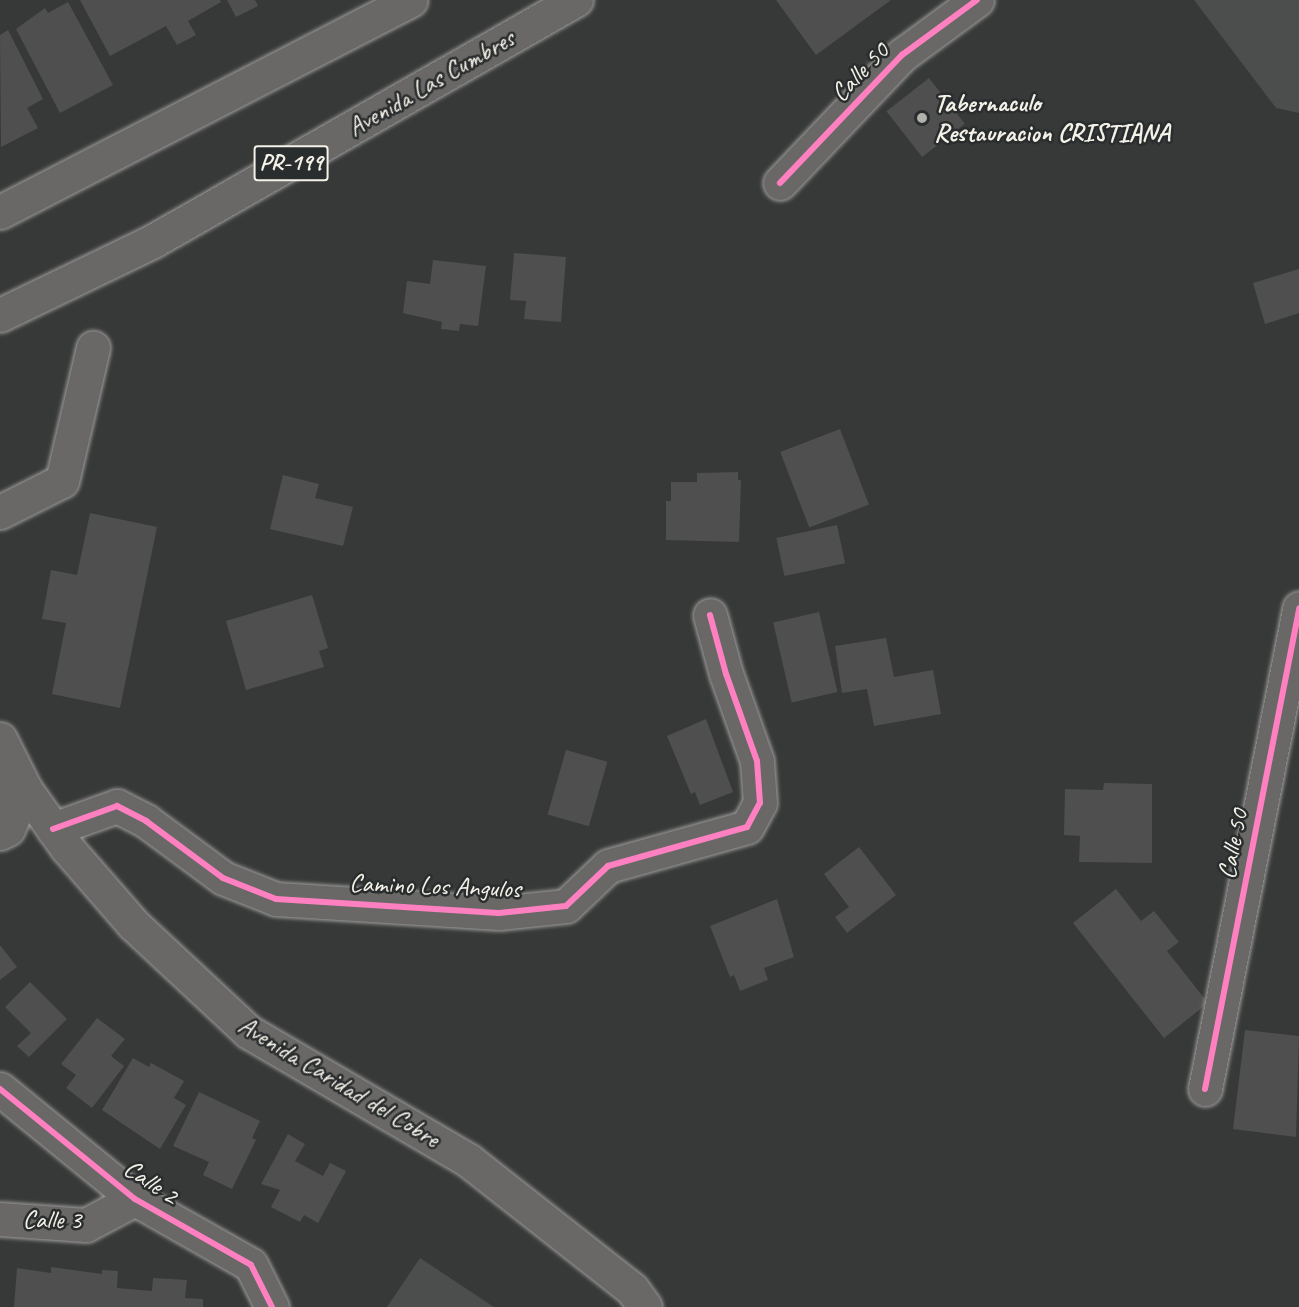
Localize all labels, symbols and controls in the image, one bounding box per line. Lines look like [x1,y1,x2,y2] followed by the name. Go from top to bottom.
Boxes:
[343,23,519,143] street label: Avenida Las Cumbres
[824,36,896,108] street label: Calle 50
[934,87,1170,148] place label: Tabernaculo Restauracion CRISTIANA
[915,111,929,125] marker: Tabernaculo Restauracion CRISTIANA
[254,142,328,184] road number: PR-199
[1211,806,1255,882] street label: Calle 50
[349,867,521,905] street label: Camino Los Angulos
[233,1010,445,1154] street label: Avenida Caridad del Cobre
[118,1153,184,1211] street label: Calle 2
[22,1204,82,1236] street label: Calle 3

